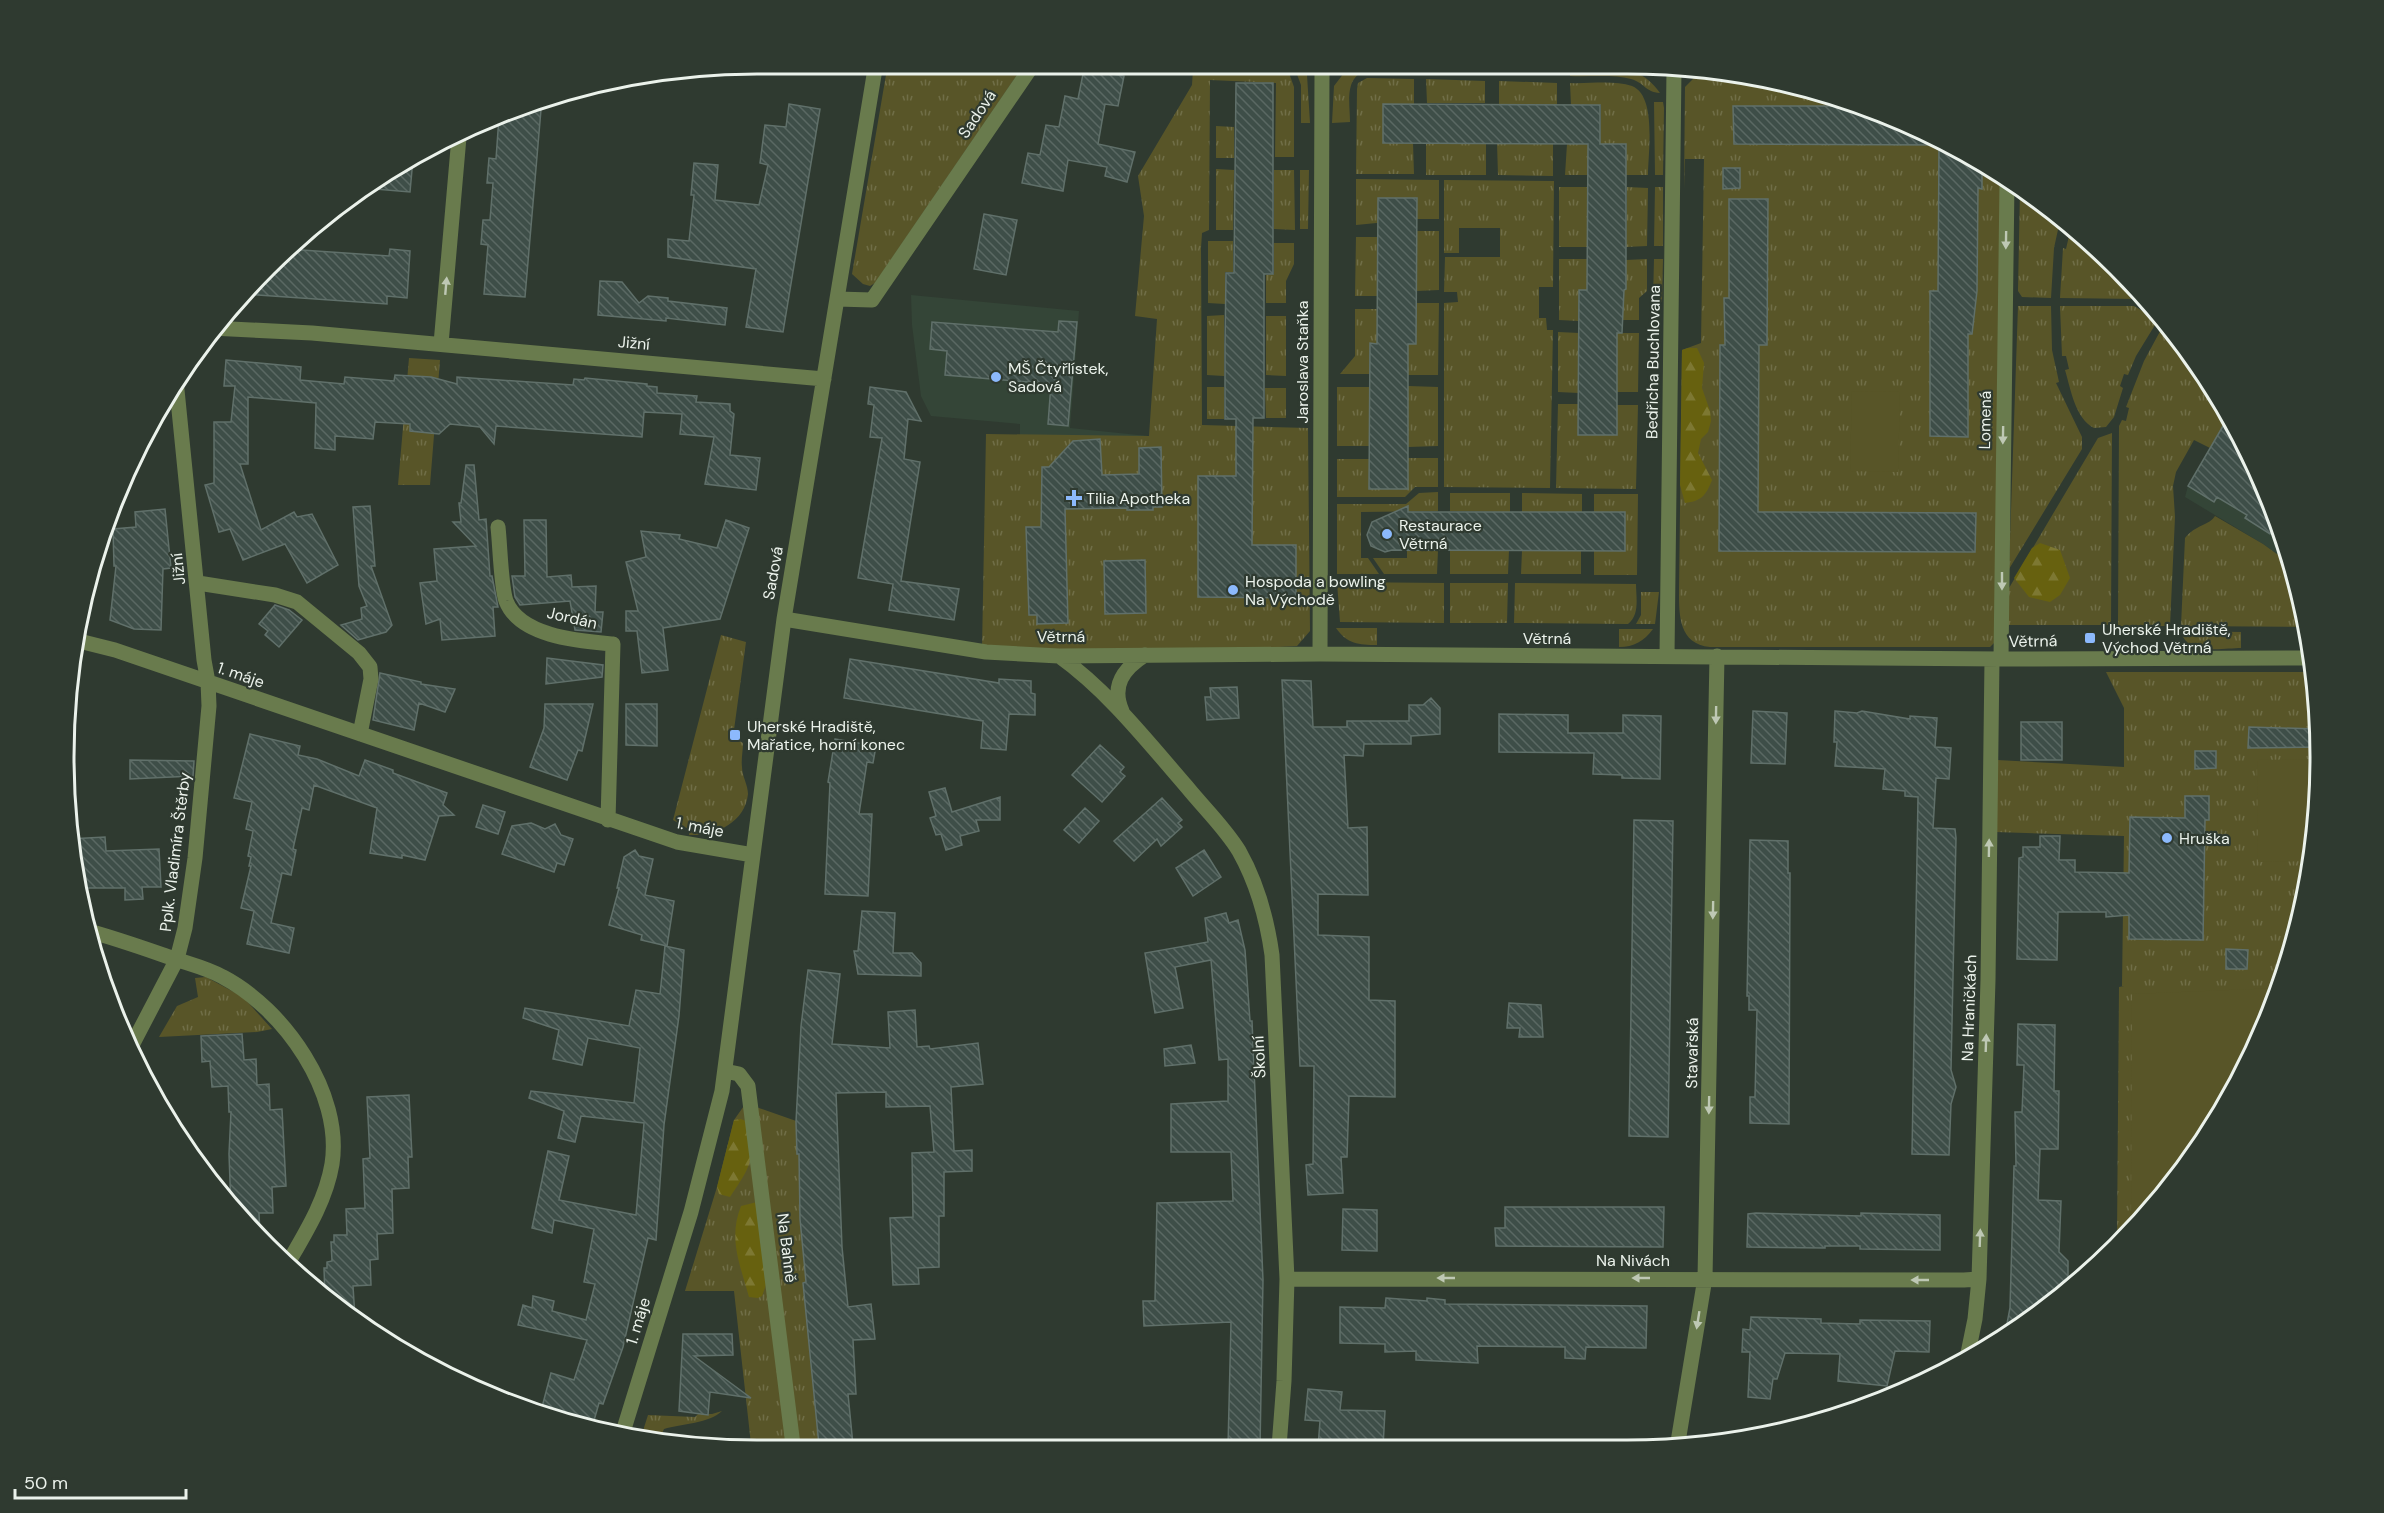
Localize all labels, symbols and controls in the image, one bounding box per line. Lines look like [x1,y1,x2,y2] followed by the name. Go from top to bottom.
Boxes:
[953,86,1001,142] street label: Sadová
[2001,230,2010,249] one-way arrow
[441,277,451,296] one-way arrow
[1641,285,1665,439] street label: Bedřicha Buchlovana
[1292,301,1313,423] street label: Jaroslava Staňka
[617,331,651,355] street label: Jižní
[1008,358,1109,397] place label: MŠ Čtyřlístek, Sadová
[989,370,1003,384] marker: MŠ Čtyřlístek, Sadová
[1974,390,1996,450] street label: Lomená
[1998,425,2008,444] one-way arrow
[1086,488,1190,509] place label: Tilia Apotheka
[1067,491,1081,505] marker: Tilia Apotheka
[1399,515,1482,554] place label: Restaurace Větrná
[1380,527,1394,541] marker: Restaurace Větrná
[758,545,788,601] street label: Sadová
[166,552,190,586] street label: Jižní
[1245,571,1386,610] place label: Hospoda a bowling Na Východě
[1997,572,2007,591] one-way arrow
[1226,583,1240,597] marker: Hospoda a bowling Na Východě
[545,602,599,634] street label: Jordán
[2102,619,2231,658] place label: Uherské Hradiště, Východ Větrná
[1037,626,1085,647] street label: Větrná
[1523,628,1571,649] street label: Větrná
[2009,630,2057,652] street label: Větrná
[2083,631,2097,645] marker: Uherské Hradiště, Východ Větrná
[215,657,267,693] street label: 1. máje
[1712,705,1721,724] one-way arrow
[747,716,905,755] place label: Uherské Hradiště, Mařatice, horní konec
[728,728,742,742] marker: Uherské Hradiště, Mařatice, horní konec
[155,771,195,933] street label: Pplk. Vladimíra Štěrby
[674,812,726,842] street label: 1. máje
[2179,828,2230,849] place label: Hruška
[2160,831,2174,845] marker: Hruška
[1985,838,1994,857] one-way arrow
[1708,900,1717,919] one-way arrow
[1957,954,1981,1062] street label: Na Hraničkách
[1681,1017,1703,1089] street label: Stavařská
[1981,1033,1990,1052] one-way arrow
[1247,1035,1271,1079] street label: Školní
[1704,1095,1713,1114] one-way arrow
[772,1212,802,1284] street label: Na Bahně
[1975,1228,1985,1247] one-way arrow
[1596,1250,1670,1271] street label: Na Nivách
[1437,1273,1456,1283] one-way arrow
[1632,1273,1651,1283] one-way arrow
[1911,1275,1930,1285] one-way arrow
[621,1295,655,1347] street label: 1. máje
[1694,1311,1703,1330] one-way arrow
[15,1462,186,1500] scale bar
[24,1471,68,1495] text: 50 m

